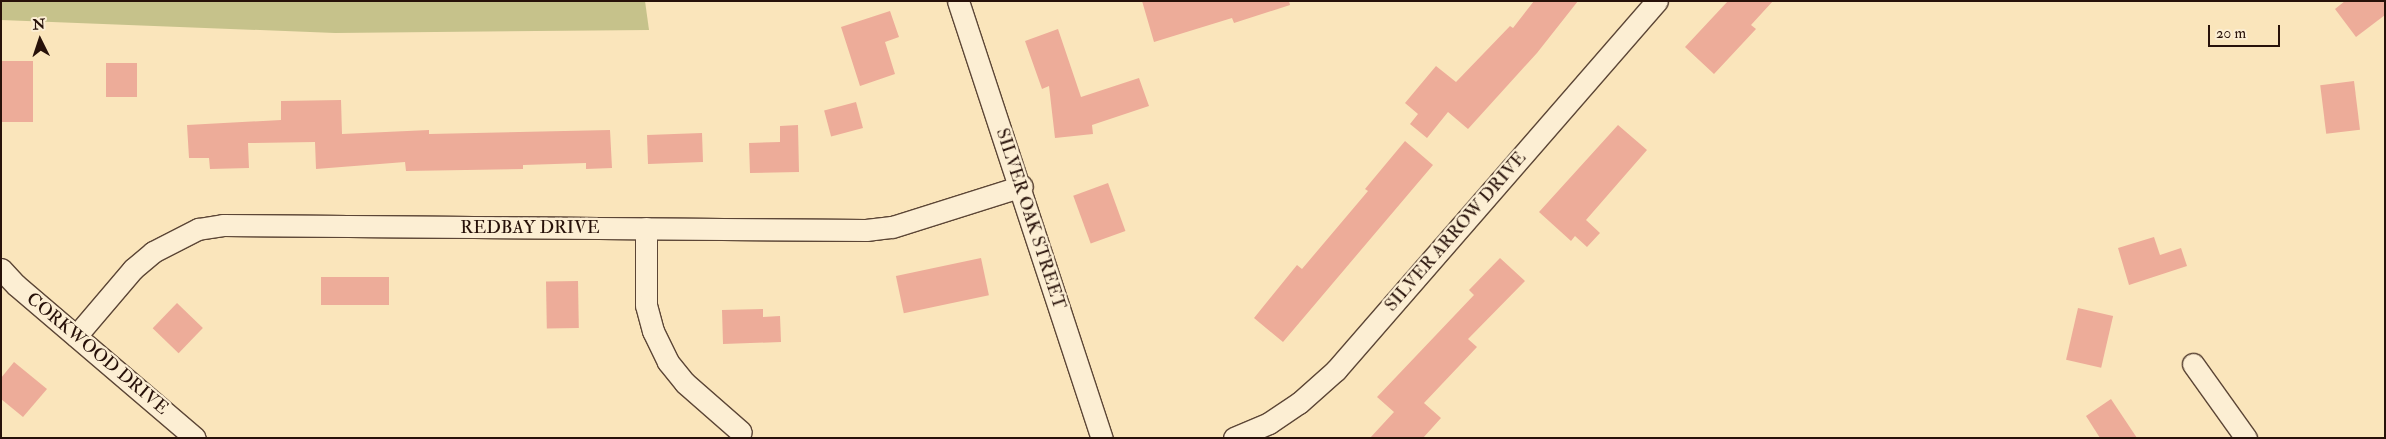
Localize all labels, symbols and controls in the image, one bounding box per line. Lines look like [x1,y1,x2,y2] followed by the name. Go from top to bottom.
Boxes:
[15,15,65,65] north arrow
[2211,15,2284,47] scale bar
[32,16,46,33] text: N
[2216,24,2246,43] text: 20 m
[991,126,1069,312] street label: SILVER OAK STREET
[1381,148,1531,316] street label: SILVER ARROW DRIVE
[460,217,600,239] street label: REDBAY DRIVE
[22,288,172,420] street label: CORKWOOD DRIVE

